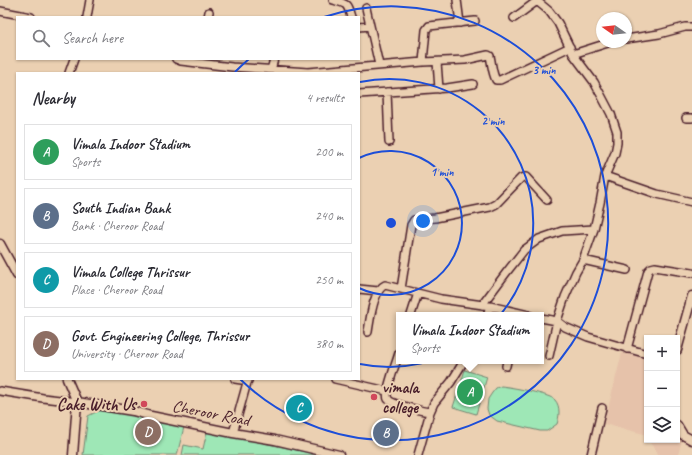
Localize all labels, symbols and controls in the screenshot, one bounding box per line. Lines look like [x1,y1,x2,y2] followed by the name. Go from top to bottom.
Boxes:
[596,12,632,48] north arrow
[16,16,360,60] search box
[30,27,52,49] icon: search
[62,29,123,48] text: Search here
[533,62,556,78] text: 3 min
[32,88,75,109] text: Nearby
[306,90,344,106] text: 4 results
[482,113,505,129] text: 2 min
[71,135,190,154] text: Vimala Indoor Stadium
[43,144,49,160] text: A
[315,144,343,160] text: 200 m
[71,154,100,170] text: Sports
[431,164,454,180] text: 1 min
[71,199,170,218] text: South Indian Bank
[43,208,49,224] text: B
[315,208,343,224] text: 240 m
[413,211,433,231] your location
[384,216,398,230] centre of rings
[71,218,163,234] text: Bank · Cheroor Road
[71,263,189,282] text: Vimala College Thrissur
[43,272,49,288] text: C
[315,272,343,288] text: 250 m
[71,282,162,298] text: Place · Cheroor Road
[396,312,544,364] popup
[411,321,529,340] text: Vimala Indoor Stadium
[71,327,249,346] text: Govt. Engineering College, Thrissur
[644,335,680,443] map controls
[644,335,680,371] button: +
[42,336,50,352] text: D
[315,336,343,352] text: 380 m
[411,340,440,356] text: Sports
[71,346,183,362] text: University · Cheroor Road
[644,371,680,407] button: −
[382,377,421,418] place label: vimala college
[457,377,483,407] pin: A
[369,392,379,402] marker: vimala college
[286,393,312,423] pin: C
[57,394,138,415] place label: Cake With Us
[171,395,254,431] street label: Cheroor Road
[139,399,149,409] marker: Cake With Us
[644,407,680,443] button: layers
[135,417,161,447] pin: D
[373,418,399,448] pin: B

